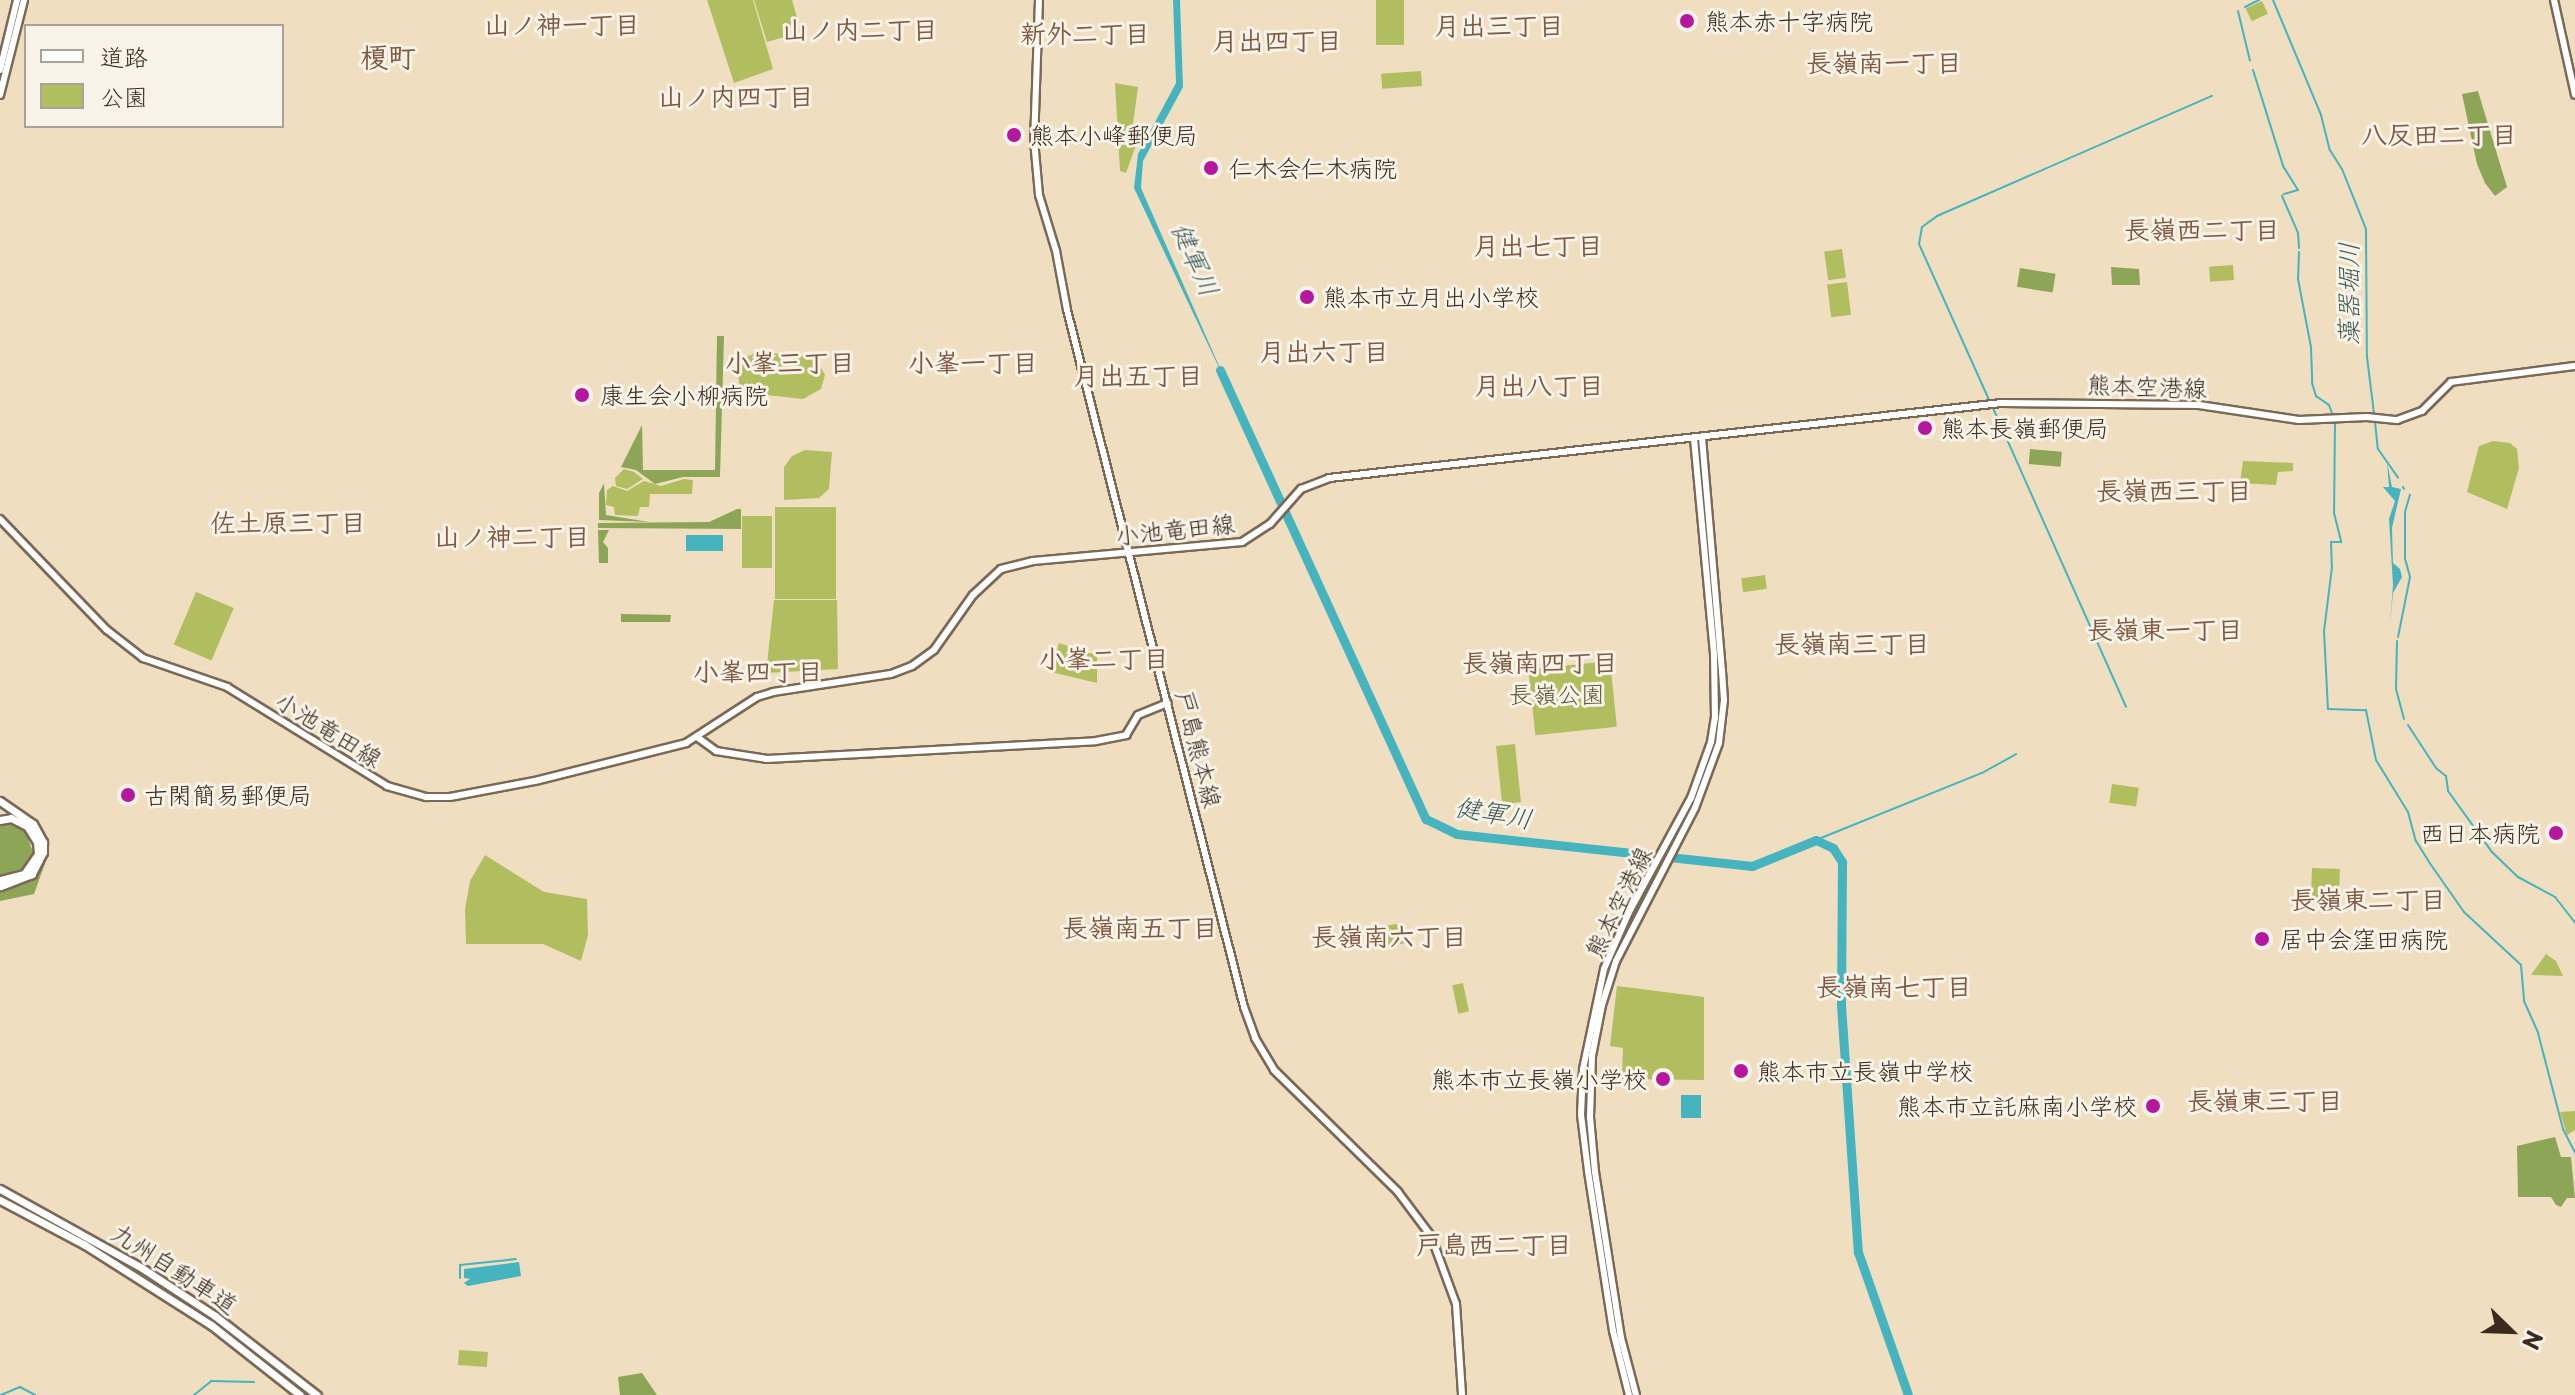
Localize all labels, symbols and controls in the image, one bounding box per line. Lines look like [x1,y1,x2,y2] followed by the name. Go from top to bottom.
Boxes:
[1705,7,1873,35] place label: 熊本赤十字病院
[484,8,640,40] district label: 山ノ神一丁目
[1434,9,1564,41] district label: 月出三丁目
[1676,10,1698,32] marker: 熊本赤十字病院
[782,13,938,45] district label: 山ノ内二丁目
[1020,17,1150,49] district label: 新外二丁目
[24,24,284,128] legend
[1212,24,1342,56] district label: 月出四丁目
[100,38,148,74] text: 道路
[360,39,416,73] district label: 榎町
[1806,46,1962,78] district label: 長嶺南一丁目
[100,78,148,114] text: 公園
[658,80,814,112] district label: 山ノ内四丁目
[2361,118,2517,150] district label: 八反田二丁目
[1030,121,1198,149] place label: 熊本小峰郵便局
[1005,126,1023,144] marker: 熊本小峰郵便局
[1229,154,1397,182] place label: 仁木会仁木病院
[1200,157,1222,179] marker: 仁木会仁木病院
[2124,213,2280,245] district label: 長嶺西二丁目
[1166,217,1226,301] water label: 健軍川
[1473,229,1603,261] district label: 月出七丁目
[2332,242,2364,346] water label: 藻器堀川
[1323,283,1539,311] place label: 熊本市立月出小学校
[1298,288,1316,306] marker: 熊本市立月出小学校
[1259,335,1389,367] district label: 月出六丁目
[725,346,855,378] district label: 小峯三丁目
[908,346,1038,378] district label: 小峯一丁目
[1073,359,1203,391] district label: 月出五丁目
[1474,369,1604,401] district label: 月出八丁目
[2087,370,2207,402] street label: 熊本空港線
[600,381,768,409] place label: 康生会小柳病院
[571,384,593,406] marker: 康生会小柳病院
[1941,414,2109,442] place label: 熊本長嶺郵便局
[1916,419,1934,437] marker: 熊本長嶺郵便局
[2096,474,2252,506] district label: 長嶺西三丁目
[210,506,366,538] district label: 佐土原三丁目
[1114,508,1236,550] street label: 小池竜田線
[434,520,590,552] district label: 山ノ神二丁目
[2087,613,2243,645] district label: 長嶺東一丁目
[1774,627,1930,659] district label: 長嶺南三丁目
[1039,642,1169,674] district label: 小峯二丁目
[1462,646,1618,678] district label: 長嶺南四丁目
[693,655,823,687] district label: 小峯四丁目
[1509,680,1605,708] park label: 長嶺公園
[270,685,388,773] street label: 小池竜田線
[1171,687,1227,811] street label: 戸島熊本線
[144,781,312,809] place label: 古閑簡易郵便局
[119,786,137,804] marker: 古閑簡易郵便局
[1453,790,1535,834] water label: 健軍川
[2420,819,2540,847] place label: 西日本病院
[2547,824,2565,842] marker: 西日本病院
[1579,842,1657,962] street label: 熊本空港線
[2290,883,2446,915] district label: 長嶺東二丁目
[1062,911,1218,943] district label: 長嶺南五丁目
[1311,920,1467,952] district label: 長嶺南六丁目
[2280,925,2448,953] place label: 居中会窪田病院
[2251,928,2273,950] marker: 居中会窪田病院
[1816,970,1972,1002] district label: 長嶺南七丁目
[1757,1057,1973,1085] place label: 熊本市立長嶺中学校
[1732,1062,1750,1080] marker: 熊本市立長嶺中学校
[1431,1065,1647,1093] place label: 熊本市立長嶺小学校
[1654,1070,1672,1088] marker: 熊本市立長嶺小学校
[2187,1084,2343,1116] district label: 長嶺東三丁目
[1897,1092,2137,1120] place label: 熊本市立託麻南小学校
[2144,1097,2162,1115] marker: 熊本市立託麻南小学校
[107,1217,243,1319] street label: 九州自動車道
[1416,1228,1572,1260] district label: 戸島西二丁目
[2471,1291,2551,1371] north arrow
[2515,1326,2552,1355] text: N

